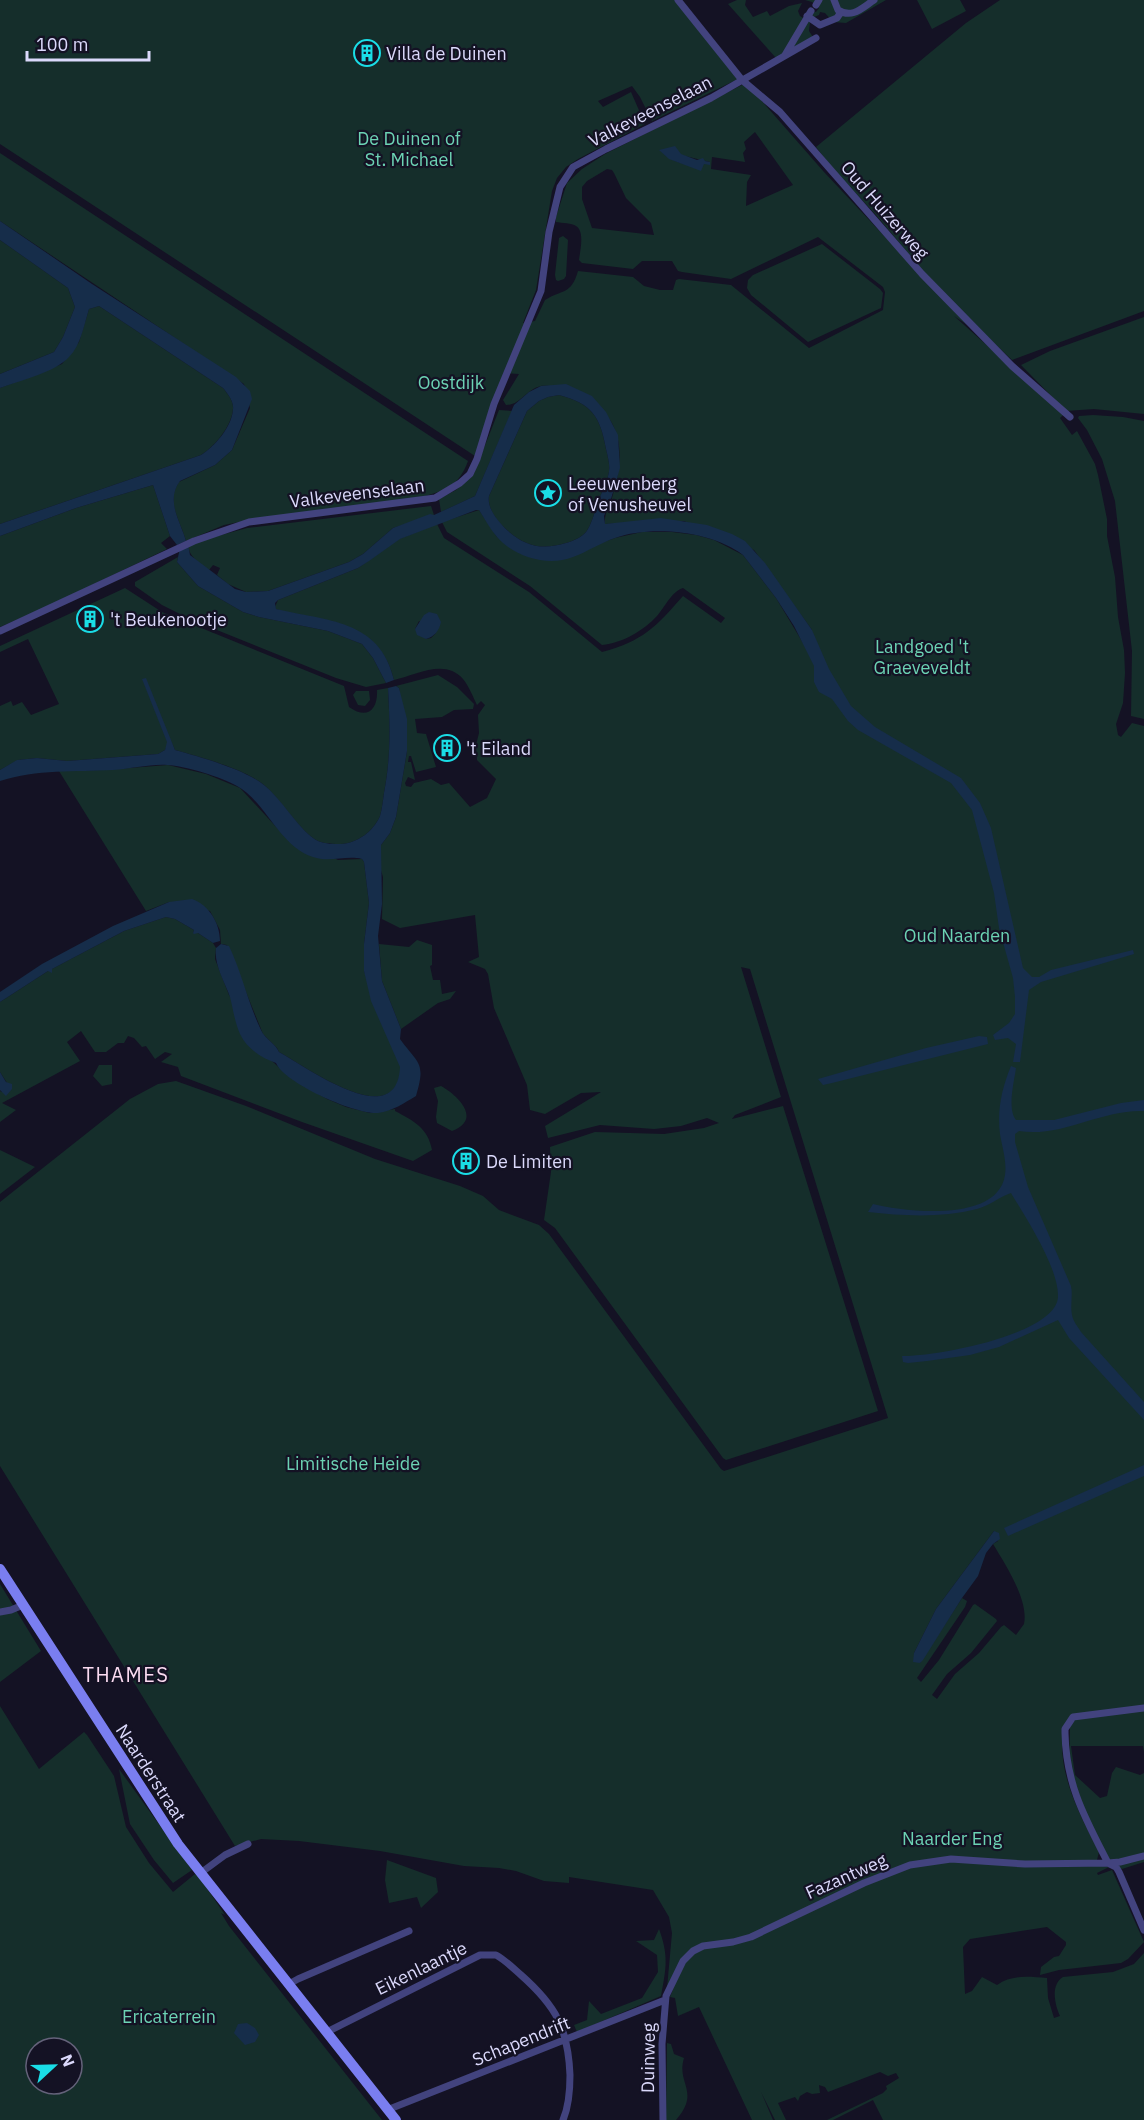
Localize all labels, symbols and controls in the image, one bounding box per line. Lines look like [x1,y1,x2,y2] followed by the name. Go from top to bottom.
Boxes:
[27,24,148,62] scale bar
[36,33,88,56] text: 100 m
[352,38,382,68] building icon: Villa de Duinen
[386,42,507,65] place label: Villa de Duinen
[584,70,716,152] street label: Valkeveenselaan
[357,127,461,171] park label: De Duinen of St. Michael
[836,156,934,264] street label: Oud Huizerweg
[418,371,485,394] park label: Oostdijk
[568,472,691,516] place label: Leeuwenberg of Venusheuvel
[288,473,426,513] street label: Valkeveenselaan
[533,478,563,508] place icon: Leeuwenberg of Venusheuvel
[75,604,105,634] building icon: 't Beukenootje
[110,608,227,631] place label: 't Beukenootje
[873,635,971,679] park label: Landgoed 't Graeveveldt
[432,733,462,763] building icon: 't Eiland
[466,737,531,760] place label: 't Eiland
[904,924,1010,947] park label: Oud Naarden
[451,1146,481,1176] building icon: De Limiten
[486,1150,572,1173] place label: De Limiten
[286,1452,420,1475] park label: Limitische Heide
[83,1661,169,1688] district label: THAMES
[111,1720,191,1826] street label: Naarderstraat
[902,1827,1002,1850] park label: Naarder Eng
[802,1848,891,1904] street label: Fazantweg
[371,1936,471,2000] street label: Eikenlaantje
[122,2005,216,2028] park label: Ericaterrein
[469,2011,573,2071] street label: Schapendrift
[636,2022,660,2093] street label: Duinweg
[24,2036,84,2096] north arrow
[56,2051,79,2070] text: N

